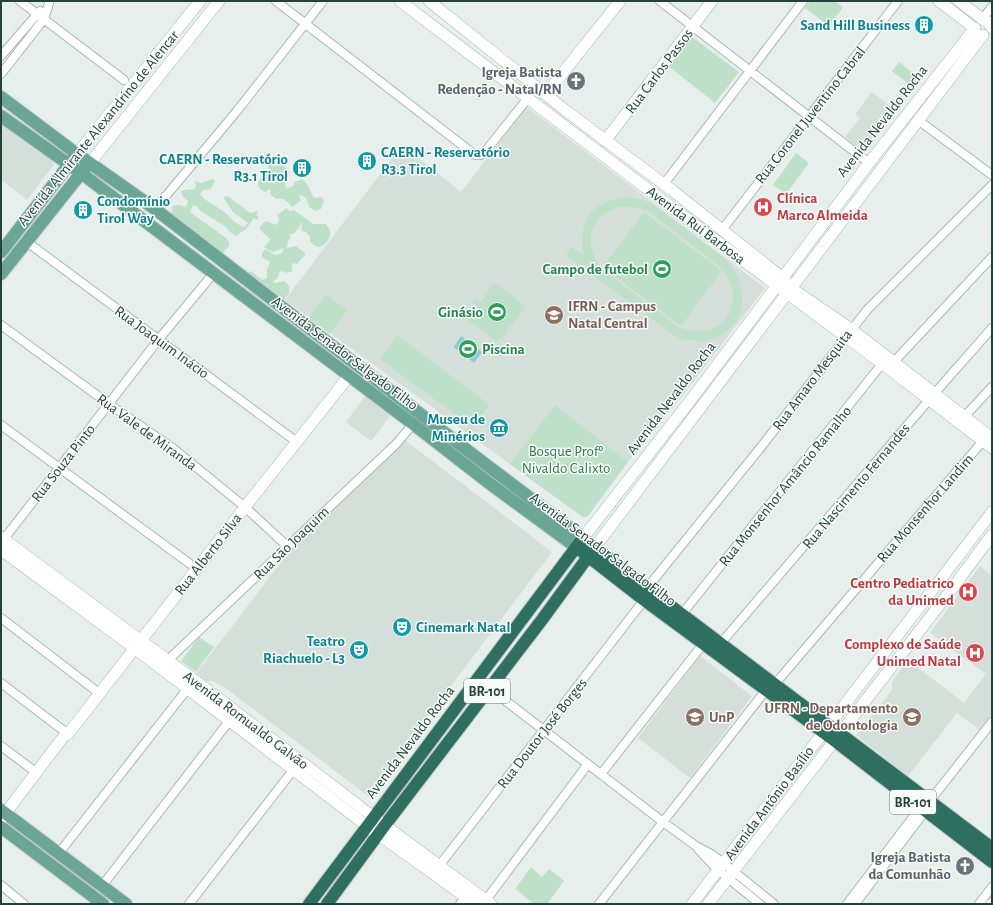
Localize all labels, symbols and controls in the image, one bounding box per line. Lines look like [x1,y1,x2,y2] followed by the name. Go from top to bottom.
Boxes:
[913,14,935,36] building icon: Sand Hill Business
[800,18,910,33] place label: Sand Hill Business
[623,26,696,117] street label: Rua Carlos Passos
[15,28,182,229] street label: Avenida Almirante Alexandrino de Alencar
[752,44,868,187] street label: Rua Coronel Juventino Cabral
[834,63,930,180] street label: Avenida Nevaldo Rocha
[437,65,562,97] place label: Igreja Batista Redenção - Natal/RN
[565,70,587,92] church icon: Igreja Batista Redenção - Natal/RN
[381,145,510,177] place label: CAERN - Reservatório R3.3 Tirol
[356,150,378,172] building icon: CAERN - Reservatório R3.3 Tirol
[159,152,288,184] place label: CAERN - Reservatório R3.1 Tirol
[291,157,313,179] building icon: CAERN - Reservatório R3.1 Tirol
[644,184,748,267] street label: Avenida Rui Barbosa
[777,191,868,223] place label: Clínica Marco Almeida
[97,194,170,226] place label: Condomínio Tirol Way
[752,196,774,218] hospital icon: Clínica Marco Almeida
[72,199,94,221] building icon: Condomínio Tirol Way
[651,258,673,280] sports icon: Campo de futebol
[542,262,648,277] place label: Campo de futebol
[269,294,421,413] street label: Avenida Senador Salgado Filho
[568,299,656,331] place label: IFRN - Campus Natal Central
[486,301,508,323] sports icon: Ginásio
[112,303,212,382] street label: Rua Joaquim Inácio
[543,304,565,326] school or university icon: IFRN - Campus Natal Central
[438,305,483,320] place label: Ginásio
[770,327,855,433] street label: Rua Amaro Mesquita
[457,338,479,360] sports icon: Piscina
[624,339,719,457] street label: Avenida Nevaldo Rocha
[482,342,525,357] place label: Piscina
[94,391,199,474] street label: Rua Vale de Miranda
[716,403,854,569] street label: Rua Monsenhor Amâncio Ramalho
[428,412,485,444] place label: Museu de Minérios
[488,417,510,439] museum icon: Museu de Minérios
[800,421,913,552] street label: Rua Nascimento Fernandes
[29,422,98,505] street label: Rua Souza Pinto
[522,444,610,476] park label: Bosque Profº Nivaldo Calixto
[874,451,976,565] street label: Rua Monsenhor Landim
[527,490,679,609] street label: Avenida Senador Salgado Filho
[251,504,332,583] street label: Rua São Joaquim
[172,511,245,598] street label: Rua Alberto Silva
[850,576,954,608] place label: Centro Pediatrico da Unimed
[957,581,979,603] hospital icon: Centro Pediatrico da Unimed
[391,616,413,638] theatre icon: Cinemark Natal
[416,620,510,635] place label: Cinemark Natal
[263,634,345,666] place label: Teatro Riachuelo - L3
[844,637,961,669] place label: Complexo de Saúde Unimed Natal
[348,639,370,661] theatre icon: Teatro Riachuelo - L3
[964,642,986,664] hospital icon: Complexo de Saúde Unimed Natal
[180,668,311,772] street label: Avenida Romualdo Galvão
[495,675,590,791] street label: Rua Doutor José Borges
[464,679,510,703] road number: BR-101
[363,683,458,801] street label: Avenida Nevaldo Rocha
[765,701,898,733] place label: UFRN - Departamento de Odontologia
[684,706,706,728] school or university icon: UnP
[901,706,923,728] school or university icon: UFRN - Departamento de Odontologia
[709,710,735,725] place label: UnP
[722,744,817,863] street label: Avenida Antônio Basílio
[890,790,936,814] road number: BR-101
[868,850,951,882] place label: Igreja Batista da Comunhão
[954,855,976,877] church icon: Igreja Batista da Comunhão

